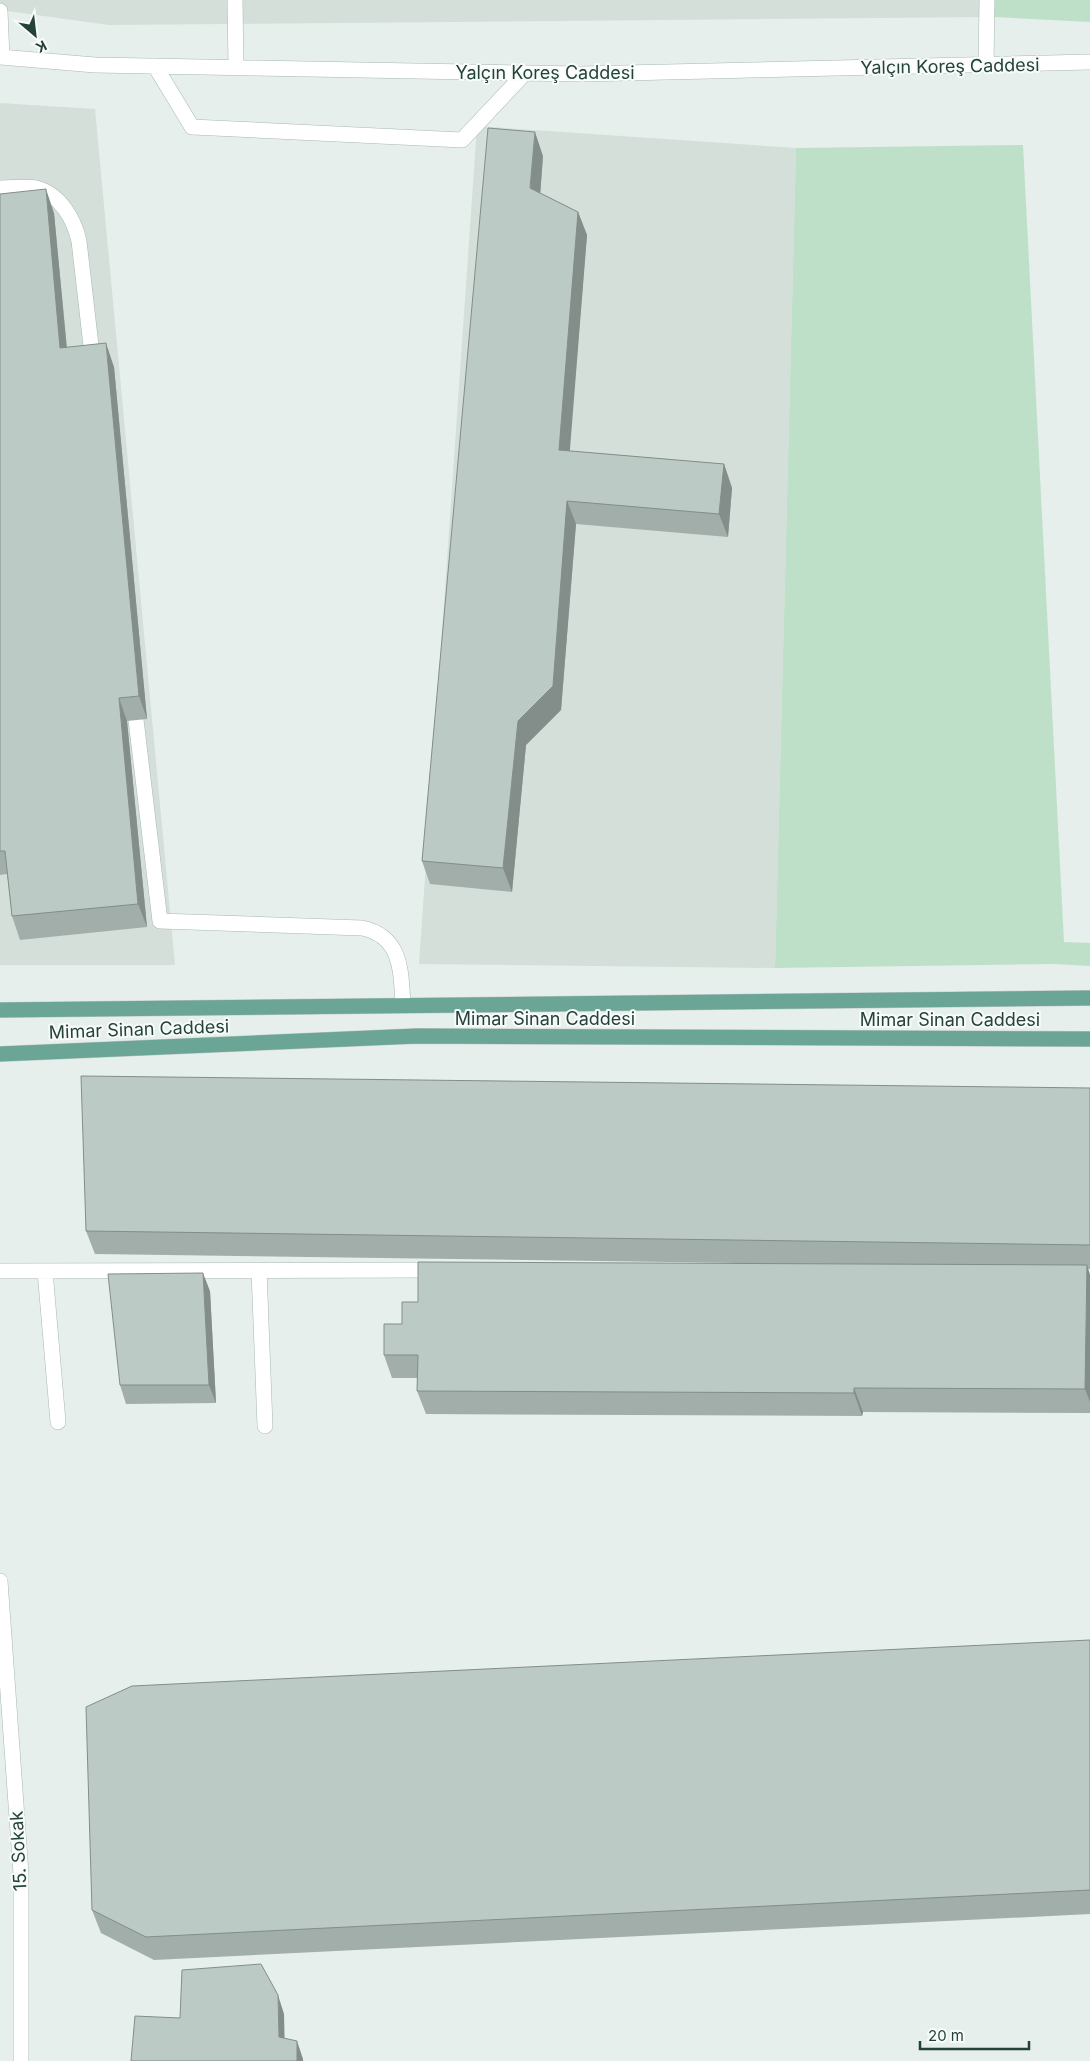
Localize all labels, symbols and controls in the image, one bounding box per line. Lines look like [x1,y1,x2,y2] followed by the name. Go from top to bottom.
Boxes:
[10,10,60,60] north arrow
[33,37,50,57] text: K
[860,54,1040,78] street label: Yalçın Koreş Caddesi
[455,62,635,83] street label: Yalçın Koreş Caddesi
[455,1008,635,1029] street label: Mimar Sinan Caddesi
[860,1009,1040,1030] street label: Mimar Sinan Caddesi
[49,1015,229,1043] street label: Mimar Sinan Caddesi
[5,1810,31,1892] street label: 15. Sokak
[920,2018,1029,2050] scale bar
[928,2026,964,2045] text: 20 m

